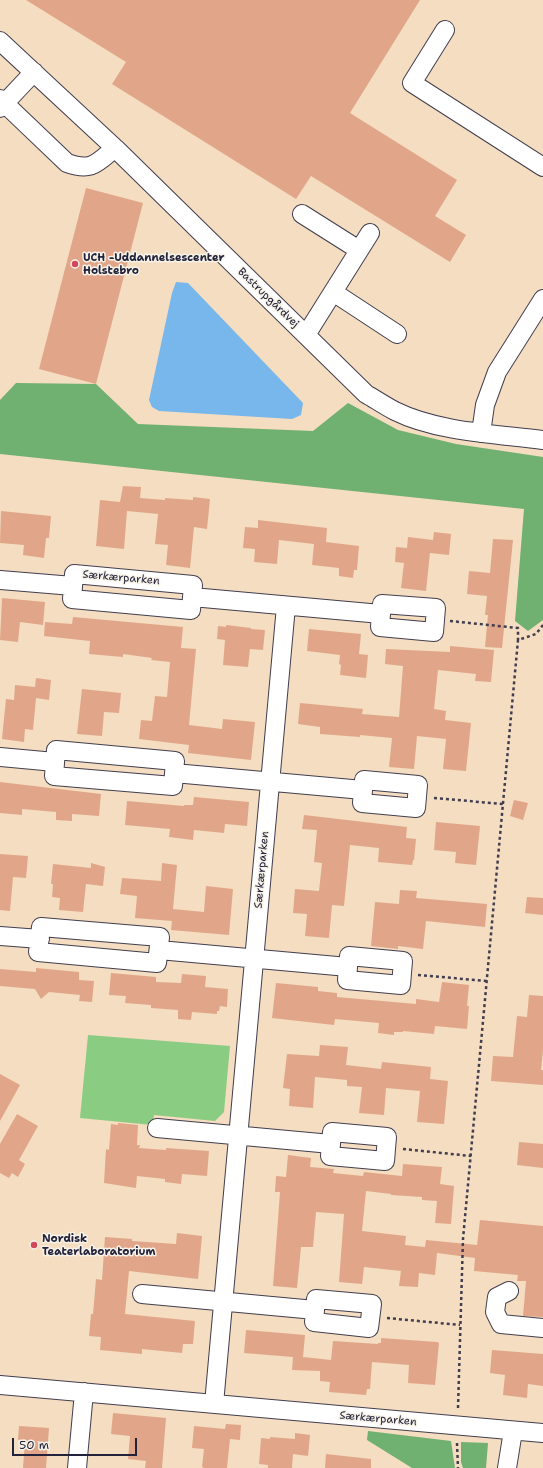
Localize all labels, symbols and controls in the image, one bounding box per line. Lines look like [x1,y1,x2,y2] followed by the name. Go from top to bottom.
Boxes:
[83,251,224,277] place label: UCH -Uddannelsescenter Holstebro
[70,259,80,269] marker: UCH -Uddannelsescenter Holstebro
[235,265,301,331] street label: Bastrupgårdvej
[82,568,160,588] street label: Særkærparken
[252,831,272,909] street label: Særkærparken
[42,1232,155,1258] place label: Nordisk Teaterlaboratorium
[29,1240,39,1250] marker: Nordisk Teaterlaboratorium
[339,1409,417,1429] street label: Særkærparken
[14,1430,139,1456] scale bar
[19,1437,49,1453] text: 50 m

